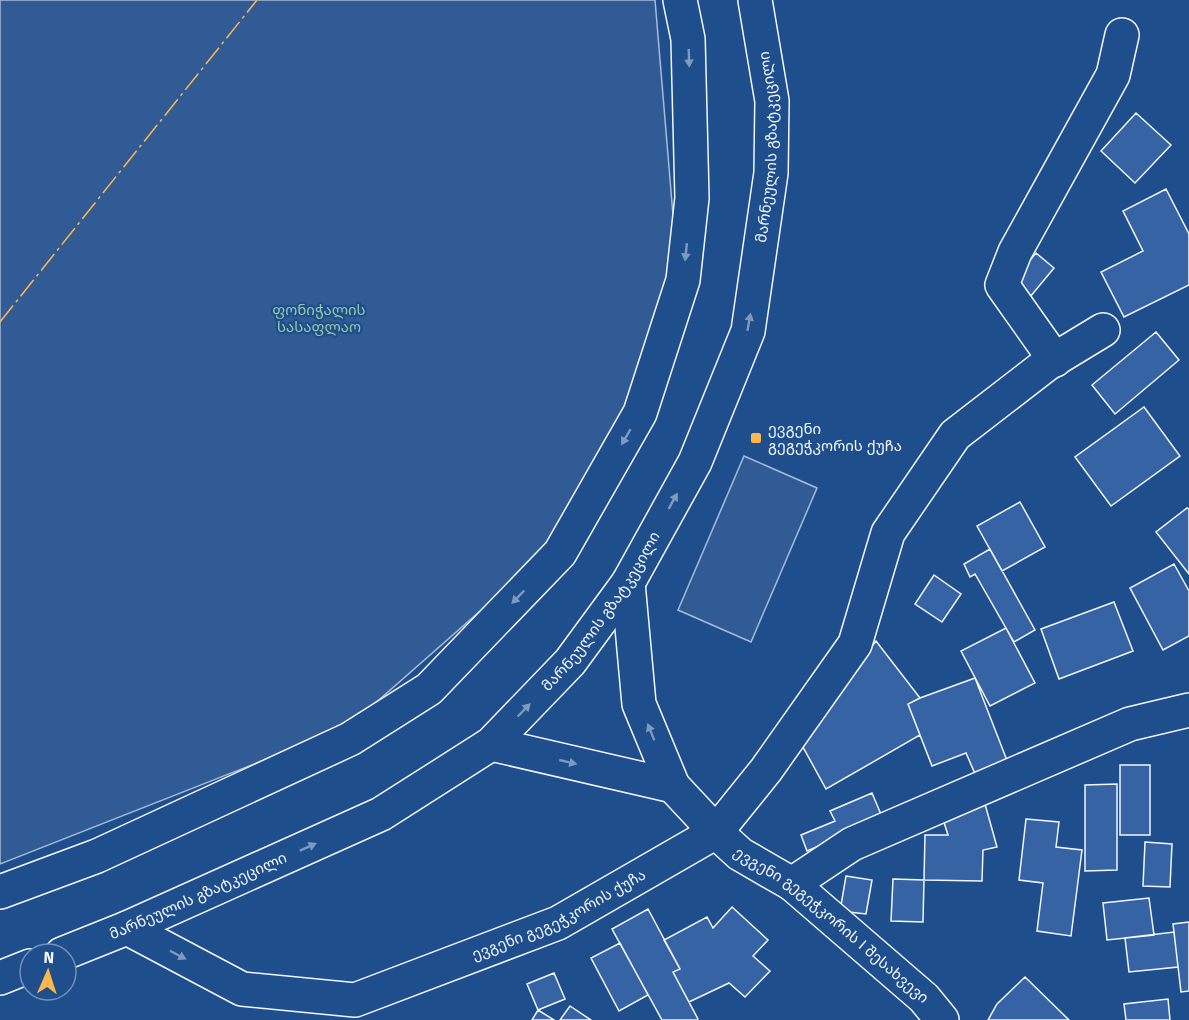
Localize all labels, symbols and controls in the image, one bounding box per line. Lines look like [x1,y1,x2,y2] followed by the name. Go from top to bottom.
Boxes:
[684,48,693,67] one-way arrow
[752,50,781,244] street label: მარნეულის გზატკეცილი
[682,243,691,262] one-way arrow
[272,301,366,336] park label: ფონიჭალის სასაფლაო
[744,312,753,331] one-way arrow
[768,420,902,455] place label: ევგენი გეგეჭკორის ქუჩა
[622,428,632,445] one-way arrow
[749,431,763,445] marker: ევგენი გეგეჭკორის ქუჩა
[668,492,678,509] one-way arrow
[538,528,664,695] street label: მარნეულის გზატკეცილი
[511,589,525,603] one-way arrow
[516,703,530,717] one-way arrow
[646,722,656,740] one-way arrow
[559,757,577,767] one-way arrow
[299,842,317,852] one-way arrow
[730,844,932,1007] street label: ევგენი გეგეჭკორის I შესახვევი
[107,848,290,943] street label: მარნეულის გზატკეცილი
[469,865,649,964] street label: ევგენი გეგეჭკორის ქუჩა
[18,942,78,1002] north arrow
[43,948,55,967] text: N
[170,951,187,960] one-way arrow

